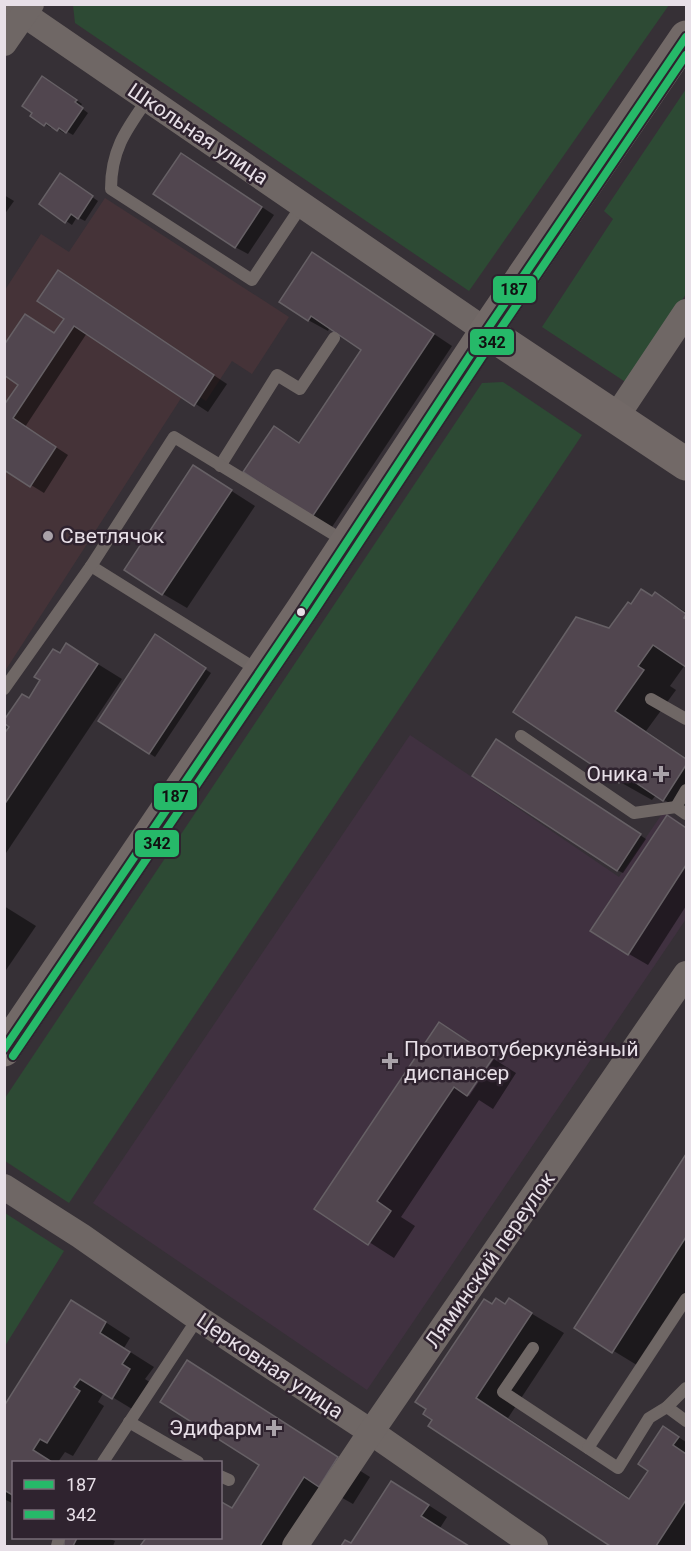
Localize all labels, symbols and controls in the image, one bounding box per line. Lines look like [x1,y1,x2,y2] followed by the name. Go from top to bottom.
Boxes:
[123,78,273,190] street label: Школьная улица
[492,275,537,304] line badge: 187
[500,280,528,299] text: 187
[469,328,515,356] line badge: 342
[478,333,506,352] text: 342
[60,524,165,548] place label: Светлячок
[41,529,55,543] marker: Светлячок
[295,606,307,618] unlabelled marker
[587,762,648,786] place label: Оника
[652,765,670,783] marker: Оника
[153,782,198,811] line badge: 187
[161,787,189,806] text: 187
[134,829,180,858] line badge: 342
[143,834,171,853] text: 342
[404,1037,639,1085] place label: Противотуберкулёзный диспансер
[381,1052,399,1070] marker: Противотуберкулёзный диспансер
[420,1167,560,1352] street label: Ляминский переулок
[192,1308,348,1424] street label: Церковная улица
[169,1416,262,1440] place label: Эдифарм
[267,1421,281,1435] marker: Эдифарм
[12,1461,222,1539] legend
[66,1474,96,1495] text: 187
[66,1504,96,1525] text: 342

